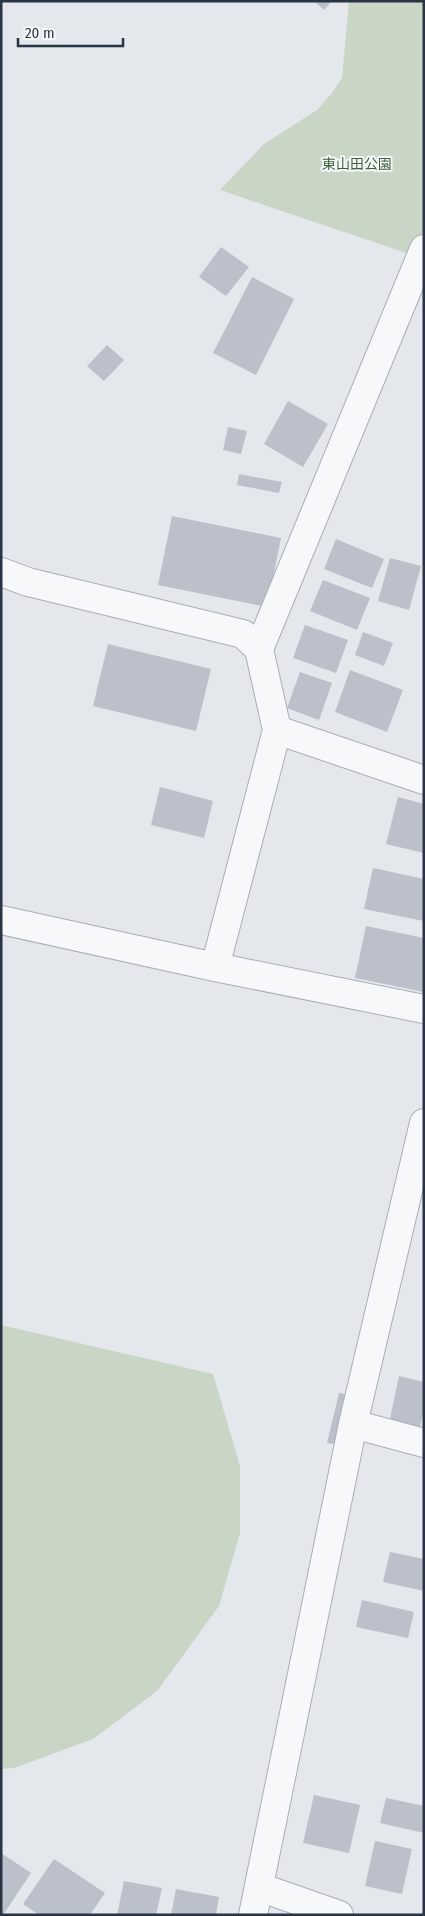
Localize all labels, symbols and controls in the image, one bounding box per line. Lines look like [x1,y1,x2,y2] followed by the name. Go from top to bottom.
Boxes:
[18,15,122,47] scale bar
[25,24,55,42] text: 20 m
[322,156,392,173] park label: 東山田公園

